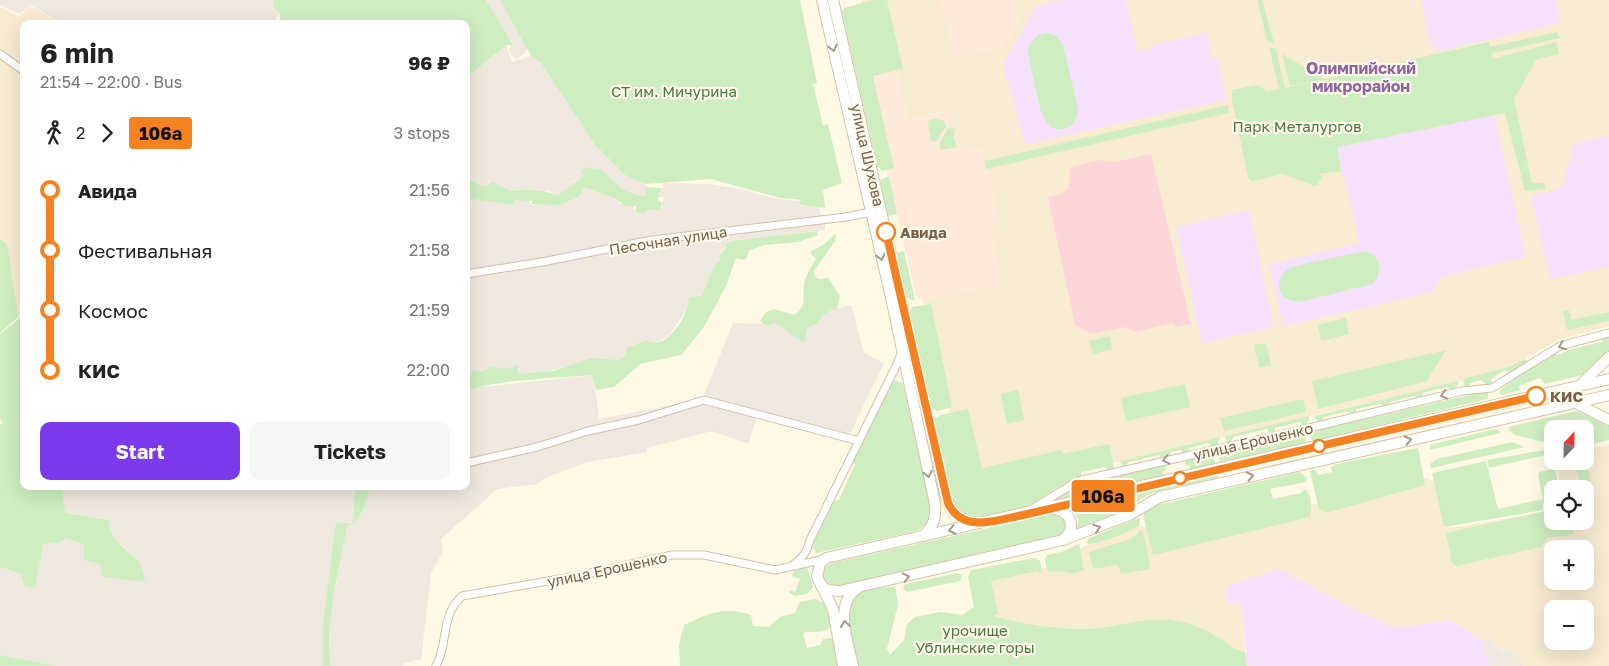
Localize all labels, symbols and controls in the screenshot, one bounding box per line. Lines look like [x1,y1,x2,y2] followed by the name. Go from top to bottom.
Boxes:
[40,36,114,69] text: 6 min
[827,43,838,52] one-way arrow
[408,51,450,74] text: 96 ₽
[1306,58,1416,96] district label: Олимпийский микрорайон
[40,72,182,92] text: 21:54 – 22:00 · Bus
[611,82,737,100] park label: СТ им. Мичурина
[847,102,889,208] street label: улица Шухова
[1233,117,1361,135] park label: Парк Металургов
[40,119,68,147] icon: walk
[93,119,121,147] icon: forward
[139,122,182,144] text: 106а
[76,123,85,143] text: 2
[394,123,450,143] text: 3 stops
[78,179,137,202] text: Авида
[409,180,450,200] text: 21:56
[608,222,728,258] street label: Песочная улица
[876,222,896,242] marker: Авида
[900,223,947,241] place label: Авида
[78,239,212,262] text: Фестивальная
[409,240,450,260] text: 21:58
[875,253,886,262] one-way arrow
[78,299,148,322] text: Космос
[409,300,450,320] text: 21:59
[1558,339,1567,350] one-way arrow
[78,359,120,382] text: КИС
[407,360,450,380] text: 22:00
[1526,386,1546,406] marker: КИС
[1550,387,1583,405] place label: КИС
[1439,389,1448,400] one-way arrow
[1191,418,1315,464] street label: улица Ерошенко
[1544,420,1594,470] north arrow
[1544,420,1594,650] map controls
[40,422,240,480] button: Start
[250,422,450,480] button: Tickets
[1404,435,1413,446] one-way arrow
[1312,439,1326,453] unlabelled marker
[1162,454,1171,465] one-way arrow
[922,469,933,478] one-way arrow
[1173,471,1187,485] unlabelled marker
[1245,472,1254,482] one-way arrow
[1068,480,1138,512] line badge: 106а
[1544,480,1594,530] button: locate
[1082,485,1124,507] text: 106а
[947,524,956,535] one-way arrow
[1093,524,1101,534] one-way arrow
[1544,540,1594,590] button: +
[545,547,669,591] street label: улица Ерошенко
[902,572,911,582] one-way arrow
[1544,600,1594,650] button: −
[840,620,851,628] one-way arrow
[915,621,1035,656] park label: урочище Ублинские горы

